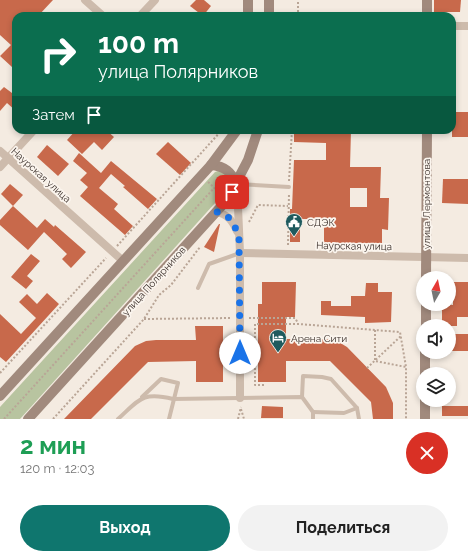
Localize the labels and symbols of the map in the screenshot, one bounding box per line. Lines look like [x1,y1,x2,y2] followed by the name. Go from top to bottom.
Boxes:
[9,145,73,205] street label: Наурская улица
[421,159,432,249] street label: улица Лермонтова
[215,175,249,209] pin
[284,212,304,237] public building icon: СДЭК
[307,217,335,228] place label: СДЭК
[316,240,392,252] street label: Наурская улица
[120,244,188,318] street label: улица Полярников
[416,271,456,311] north arrow
[268,328,288,353] hotel icon: Арена Сити
[219,332,261,374] position arrow
[291,333,347,344] place label: Арена Сити

